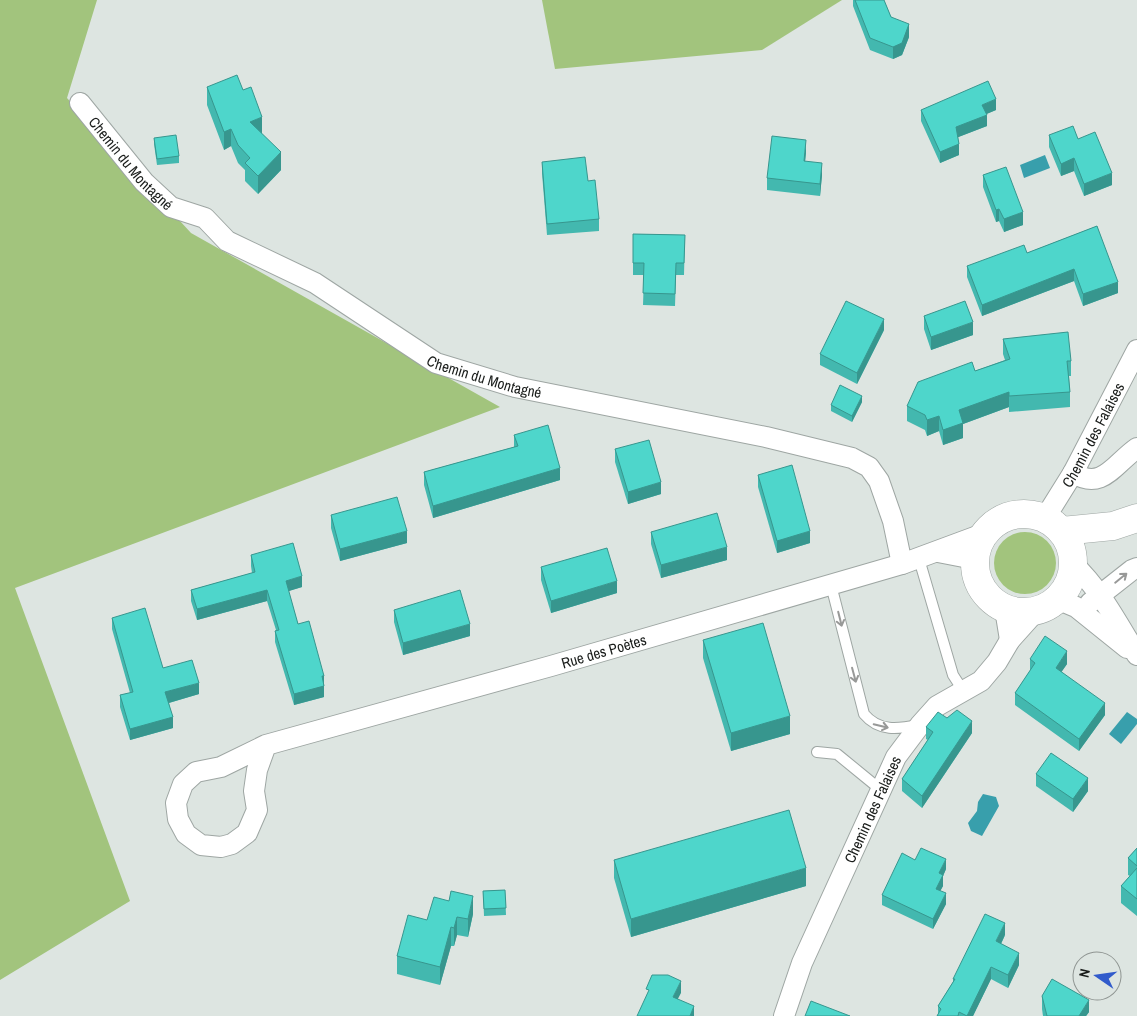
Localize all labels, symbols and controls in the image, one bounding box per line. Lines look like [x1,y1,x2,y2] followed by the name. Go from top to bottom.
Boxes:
[84,112,178,215] street label: Chemin du Montagné
[423,349,544,403] street label: Chemin du Montagné
[1056,379,1129,491] street label: Chemin des Falaises
[1114,573,1127,584] one-way arrow
[836,611,845,627] one-way arrow
[559,628,649,673] street label: Rue des Poètes
[850,667,859,683] one-way arrow
[872,722,888,731] one-way arrow
[839,752,906,866] street label: Chemin des Falaises
[1072,951,1122,1001] north arrow
[1075,967,1094,979] text: N

